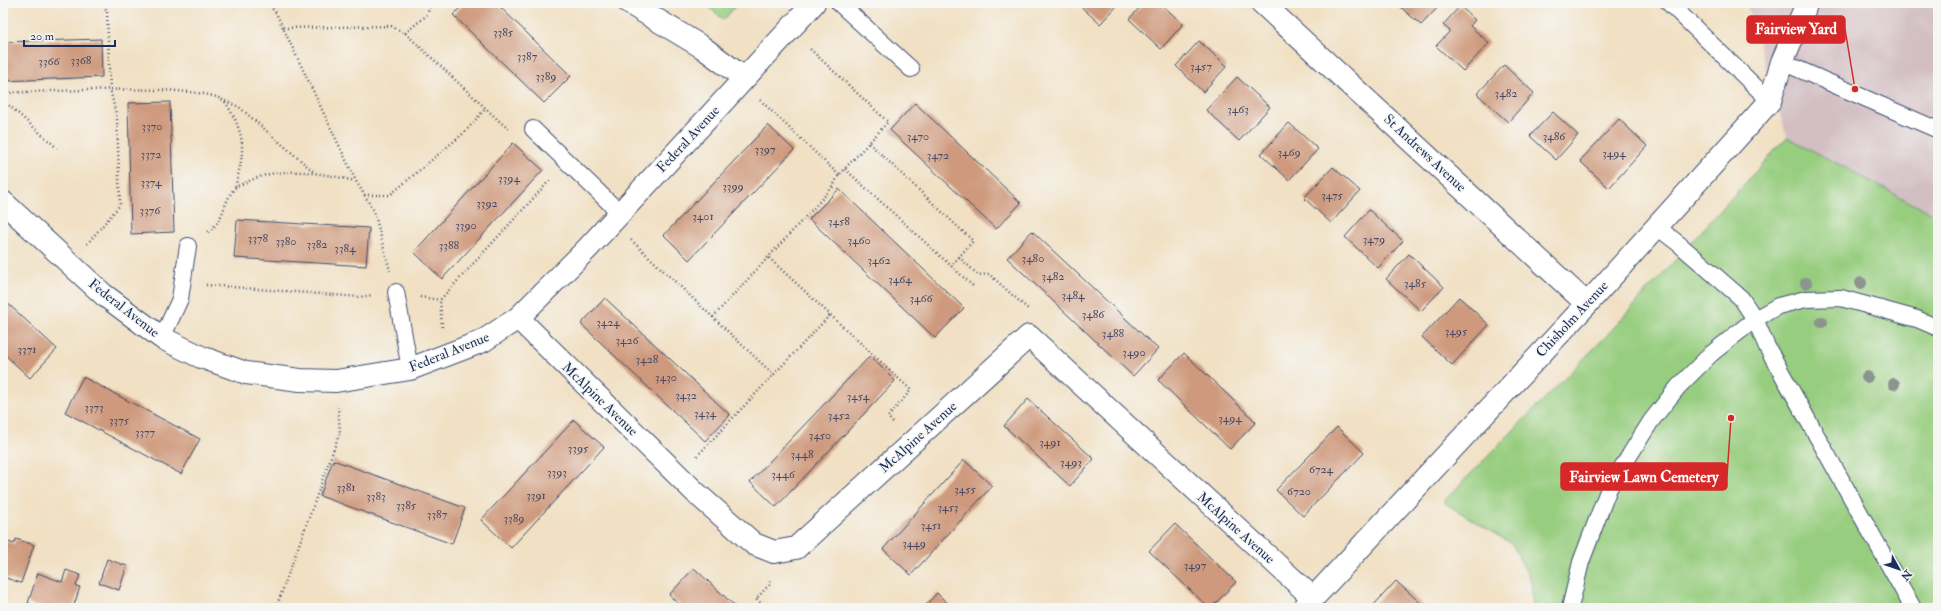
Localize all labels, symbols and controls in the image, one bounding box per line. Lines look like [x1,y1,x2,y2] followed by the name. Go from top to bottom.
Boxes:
[1747,16,1845,43] callout: Fairview Yard
[1755,20,1838,39] text: Fairview Yard
[24,22,115,48] scale bar
[493,25,514,40] house number: 3385
[30,29,55,44] text: 20 m
[517,49,538,64] house number: 3387
[71,53,92,68] house number: 3368
[38,54,61,69] house number: 3366
[1190,59,1212,74] house number: 3457
[536,69,557,84] house number: 3389
[1495,86,1517,101] house number: 3482
[653,102,723,176] street label: Federal Avenue
[1227,102,1249,117] house number: 3463
[1380,111,1470,196] street label: St Andrews Avenue
[142,119,162,134] house number: 3370
[907,129,929,144] house number: 3470
[1543,129,1566,144] house number: 3486
[755,142,776,157] house number: 3397
[1277,145,1301,160] house number: 3469
[1602,146,1626,161] house number: 3494
[141,147,161,162] house number: 3372
[927,148,949,163] house number: 3472
[498,171,520,186] house number: 3394
[141,175,162,190] house number: 3374
[722,179,744,194] house number: 3399
[1321,188,1343,203] house number: 3475
[476,196,498,211] house number: 3392
[140,203,161,218] house number: 3376
[692,209,714,224] house number: 3401
[828,214,850,229] house number: 3458
[455,218,477,233] house number: 3390
[248,231,269,246] house number: 3378
[1363,232,1385,247] house number: 3479
[847,233,871,248] house number: 3460
[276,234,297,249] house number: 3380
[307,237,327,252] house number: 3382
[439,238,460,253] house number: 3388
[334,241,356,256] house number: 3384
[1022,251,1044,266] house number: 3480
[867,253,891,268] house number: 3462
[1042,269,1064,284] house number: 3482
[888,272,912,287] house number: 3464
[85,275,163,341] street label: Federal Avenue
[1404,276,1427,291] house number: 3485
[1532,277,1612,361] street label: Chisholm Avenue
[1061,288,1085,303] house number: 3484
[909,291,934,306] house number: 3466
[1082,307,1105,322] house number: 3486
[596,315,620,330] house number: 3424
[1445,324,1468,339] house number: 3495
[1102,326,1125,341] house number: 3488
[406,328,492,376] street label: Federal Avenue
[615,333,640,348] house number: 3426
[17,342,37,357] house number: 3371
[1122,345,1146,360] house number: 3490
[636,352,659,367] house number: 3428
[558,359,642,440] street label: McAlpine Avenue
[655,370,677,385] house number: 3430
[675,388,697,403] house number: 3432
[847,389,870,404] house number: 3454
[876,398,961,477] street label: McAlpine Avenue
[84,400,104,415] house number: 3373
[694,406,717,421] house number: 3434
[828,408,850,423] house number: 3452
[1218,411,1242,426] house number: 3494
[109,413,130,428] house number: 3375
[135,425,156,440] house number: 3377
[809,428,831,443] house number: 3450
[1039,435,1061,450] house number: 3491
[568,441,589,456] house number: 3395
[790,447,814,462] house number: 3448
[1060,455,1082,470] house number: 3493
[1309,462,1334,477] house number: 6724
[1561,463,1727,490] callout: Fairview Lawn Cemetery
[547,465,567,480] house number: 3393
[771,467,796,482] house number: 3446
[1569,468,1720,488] text: Fairview Lawn Cemetery
[336,480,356,495] house number: 3381
[954,482,977,497] house number: 3455
[1287,484,1311,499] house number: 6720
[526,488,546,503] house number: 3391
[366,489,386,504] house number: 3383
[1193,489,1278,568] street label: McAlpine Avenue
[396,498,417,513] house number: 3385
[938,500,958,515] house number: 3453
[427,507,448,522] house number: 3387
[504,511,525,526] house number: 3389
[921,518,941,533] house number: 3451
[902,536,926,551] house number: 3449
[1879,549,1919,589] north arrow
[1184,558,1207,573] house number: 3497
[1897,566,1915,584] text: N

